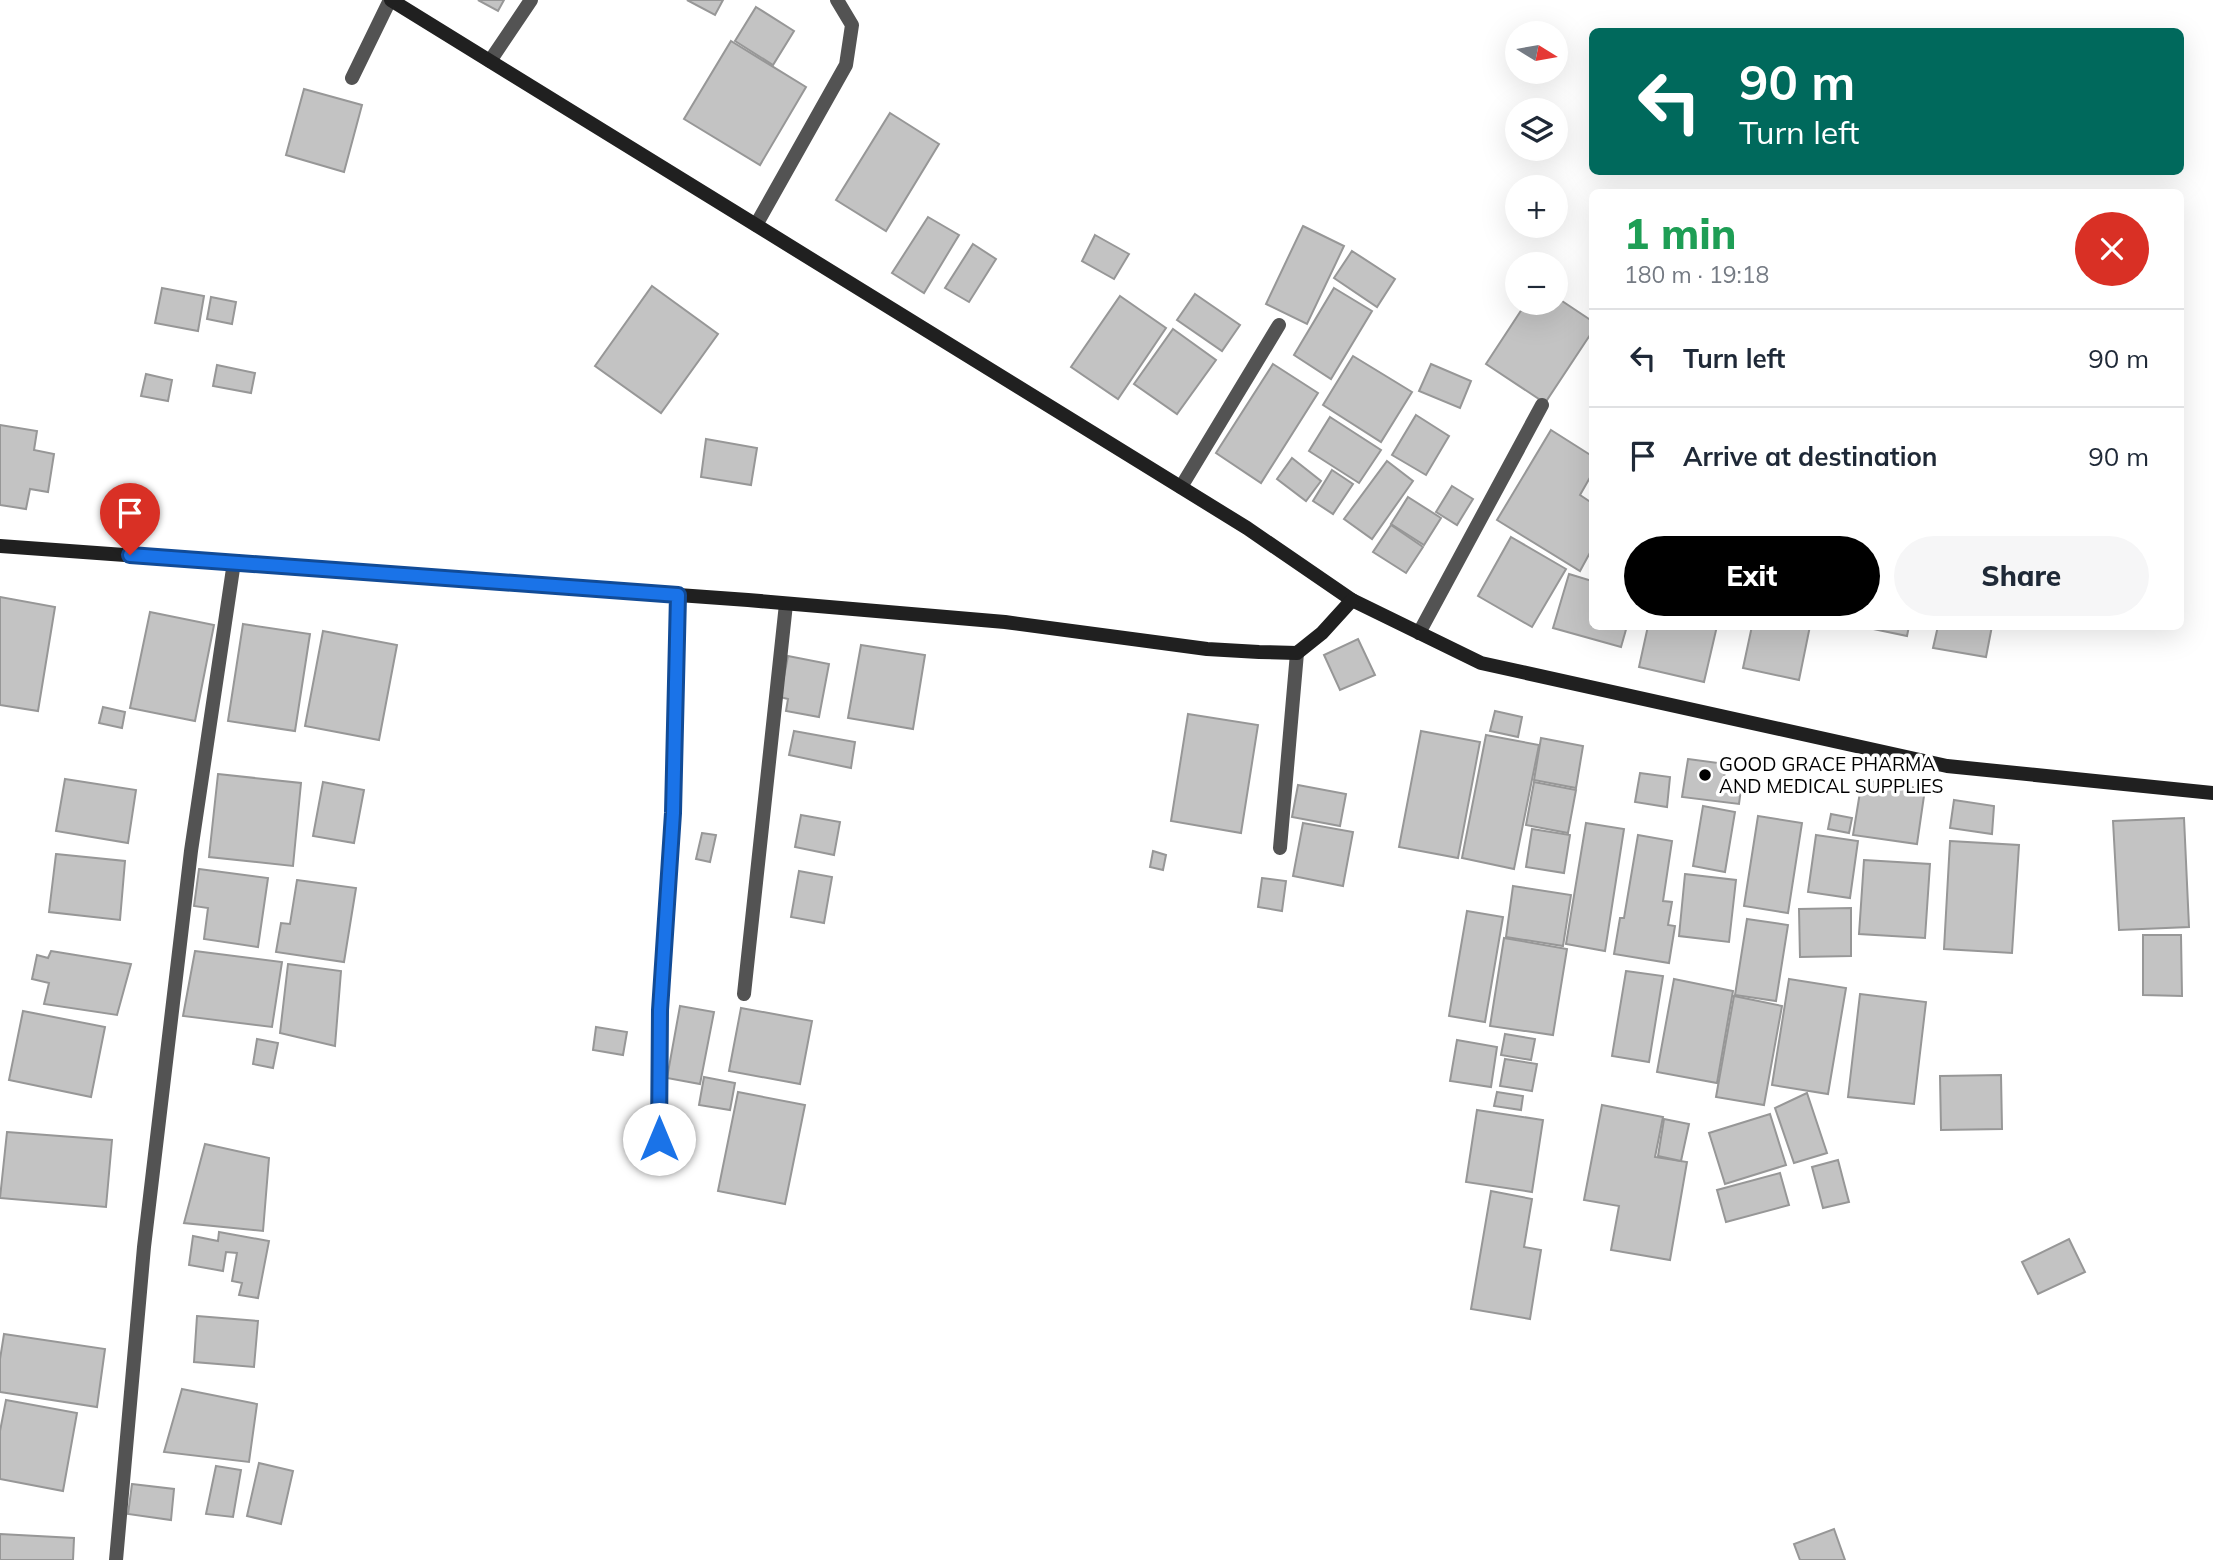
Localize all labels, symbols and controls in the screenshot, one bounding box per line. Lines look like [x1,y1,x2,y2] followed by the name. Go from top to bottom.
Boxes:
[1505,21,1568,84] north arrow
[1505,21,1568,315] map controls
[1739,51,1855,112] text: 90 m
[1624,56,1715,147] icon: left
[1505,98,1568,161] button: layers
[1739,112,1859,152] text: Turn left
[1505,175,1568,238] button: +
[1624,207,1737,260] text: 1 min
[2075,212,2149,286] button: close
[1505,252,1568,315] button: −
[1624,260,1769,289] text: 180 m · 19:18
[1624,339,1662,377] icon: left
[1683,342,1785,375] text: Turn left
[2088,342,2149,375] text: 90 m
[1624,437,1662,475] icon: arrive
[1683,440,1938,473] text: Arrive at destination
[2088,440,2149,473] text: 90 m
[100,483,160,555] pin
[111,494,149,532] icon: arrive
[1624,536,1880,616] button: Exit
[1894,536,2149,616] button: Share
[1719,752,1943,798] place label: GOOD GRACE PHARMA AND MEDICAL SUPPLIES
[1697,767,1713,783] marker: GOOD GRACE PHARMA AND MEDICAL SUPPLIES
[622,1102,696,1176] position arrow

